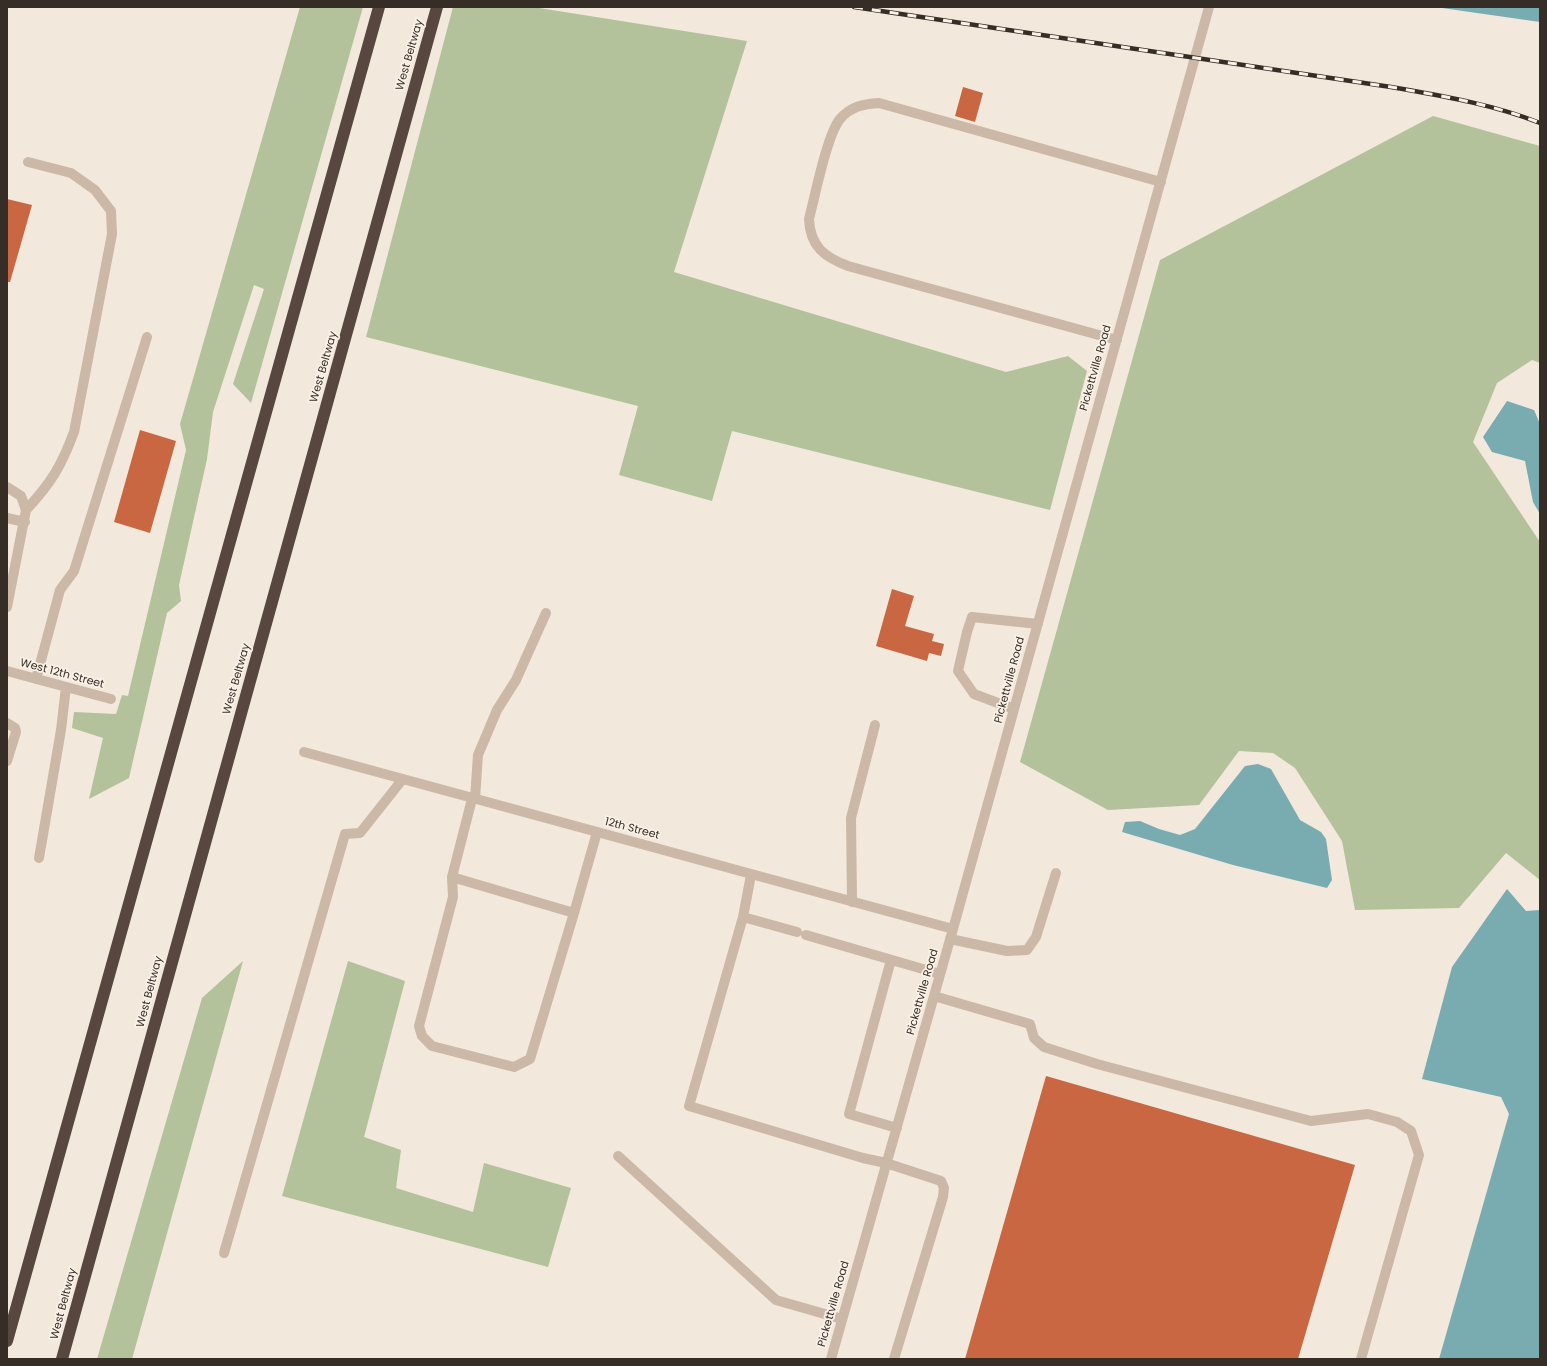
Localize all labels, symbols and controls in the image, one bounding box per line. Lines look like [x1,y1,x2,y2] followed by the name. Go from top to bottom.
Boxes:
[394,18,426,92] street label: West Beltway
[1077,323,1115,413] street label: Pickettville Road
[308,330,340,404] street label: West Beltway
[992,635,1028,725] street label: Pickettville Road
[221,642,253,716] street label: West Beltway
[19,656,105,692] street label: West 12th Street
[603,815,661,843] street label: 12th Street
[904,947,942,1037] street label: Pickettville Road
[134,955,166,1029] street label: West Beltway
[815,1259,853,1349] street label: Pickettville Road
[48,1267,80,1341] street label: West Beltway

